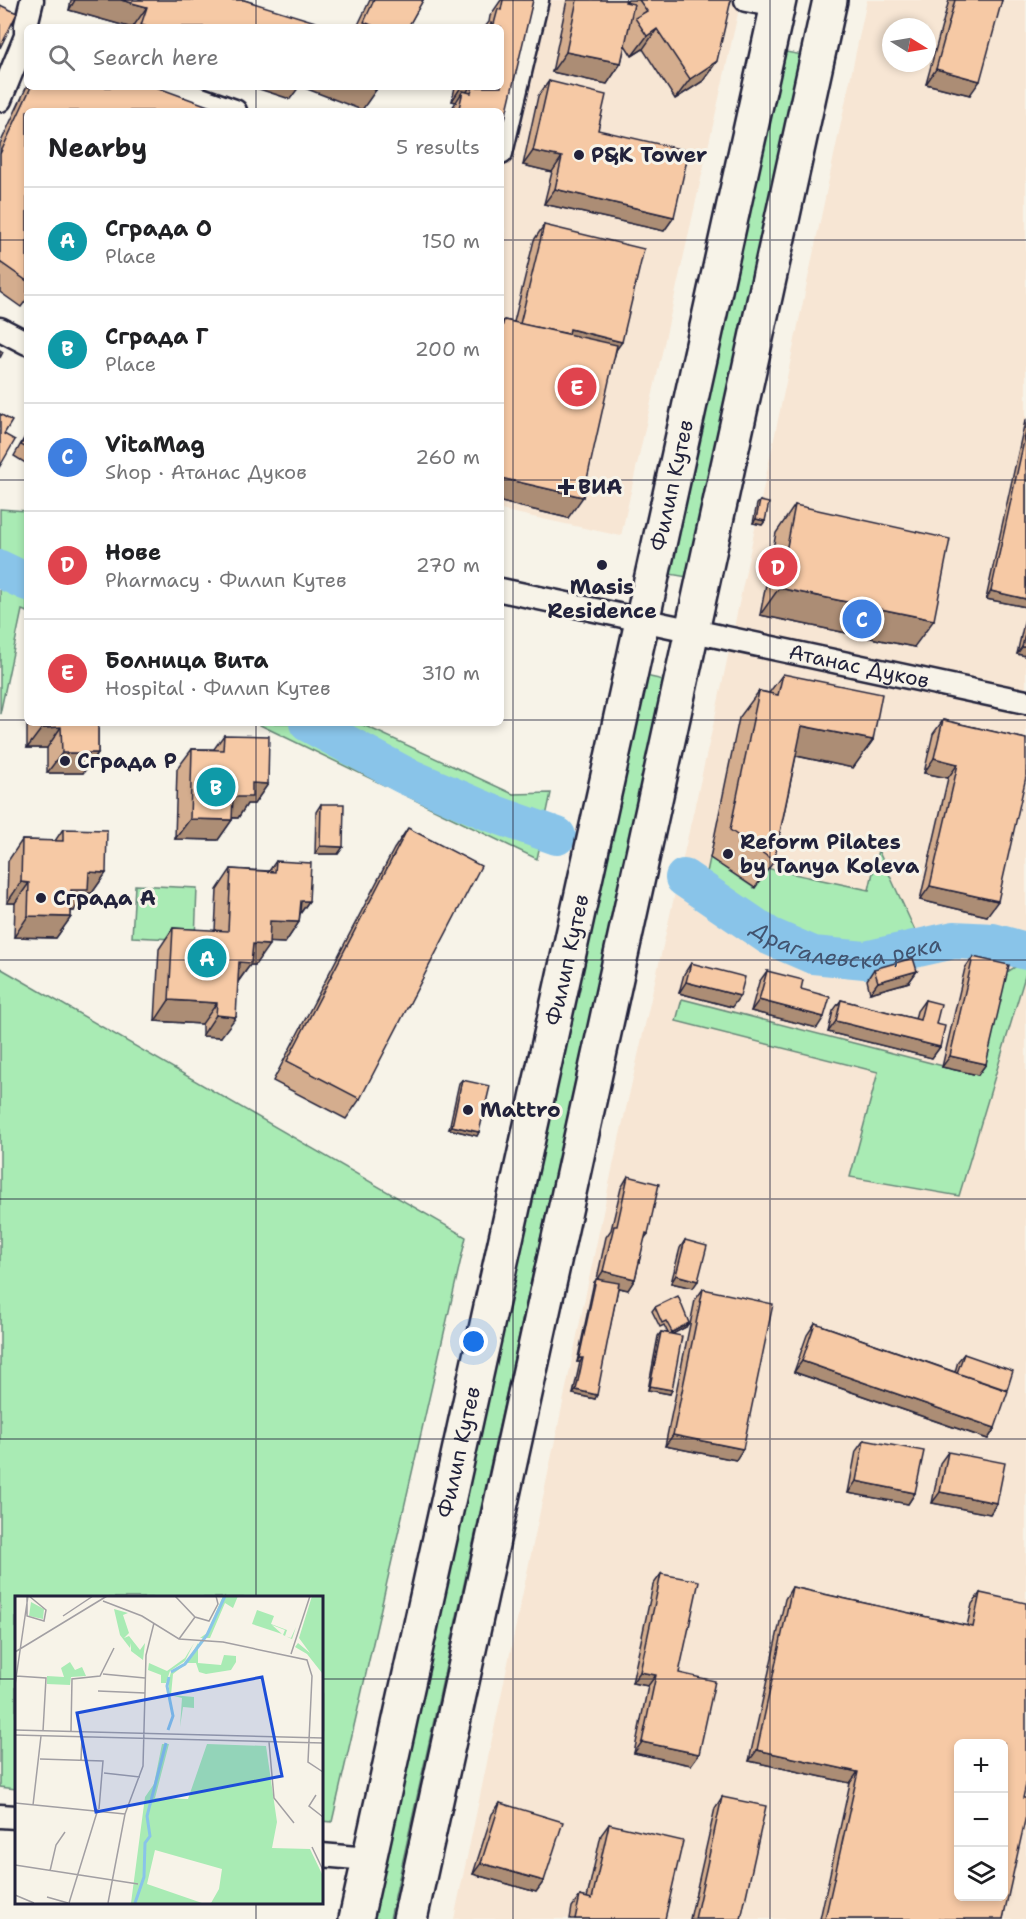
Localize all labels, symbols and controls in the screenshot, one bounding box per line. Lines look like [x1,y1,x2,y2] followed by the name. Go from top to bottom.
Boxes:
[882,18,936,72] north arrow
[24,24,504,90] search box
[45,41,78,74] icon: search
[93,43,219,72] text: Search here
[48,130,147,165] text: Nearby
[396,134,480,160] text: 5 results
[591,141,707,169] place label: P&K Tower
[572,148,586,162] marker: P&K Tower
[105,214,212,243] text: Сграда О
[60,228,75,254] text: A
[422,228,480,254] text: 150 m
[105,243,156,269] text: Place
[105,322,208,351] text: Сграда Г
[61,336,74,362] text: B
[415,336,480,362] text: 200 m
[105,351,156,377] text: Place
[558,364,596,410] pin: E
[644,417,700,554] street label: Филип Кутев
[105,430,205,459] text: VitaMag
[61,444,74,470] text: C
[415,444,480,470] text: 260 m
[105,459,307,485] text: Shop · Атанас Дуков
[578,473,622,501] place label: ВИА
[559,480,573,494] marker: ВИА
[105,538,161,567] text: Нове
[758,544,798,590] pin: D
[60,552,75,578] text: D
[416,552,480,578] text: 270 m
[595,558,609,572] marker: Masis Residence
[105,567,347,593] text: Pharmacy · Филип Кутев
[547,573,657,625] place label: Masis Residence
[842,596,882,642] pin: C
[786,638,932,695] street label: Атанас Дуков
[105,646,269,675] text: Болница Вита
[61,660,74,686] text: E
[421,660,480,686] text: 310 m
[105,675,331,701] text: Hospital · Филип Кутев
[77,747,177,775] place label: Сграда Р
[58,754,72,768] marker: Сграда Р
[196,764,236,810] pin: B
[740,828,920,880] place label: Reform Pilates by Tanya Koleva
[721,847,735,861] marker: Reform Pilates by Tanya Koleva
[53,884,156,912] place label: Сграда А
[34,891,48,905] marker: Сграда А
[539,892,595,1028] street label: Филип Кутев
[744,913,944,975] water label: Драгалевска река
[188,936,226,980] pin: A
[480,1096,561,1124] place label: Mattro
[461,1103,475,1117] marker: Mattro
[459,1327,488,1356] your location
[431,1384,487,1521] street label: Филип Кутев
[15,1596,322,1904] inset map
[954,1739,1008,1901] map controls
[954,1739,1008,1793] button: +
[954,1793,1008,1847] button: −
[954,1847,1008,1901] button: layers

